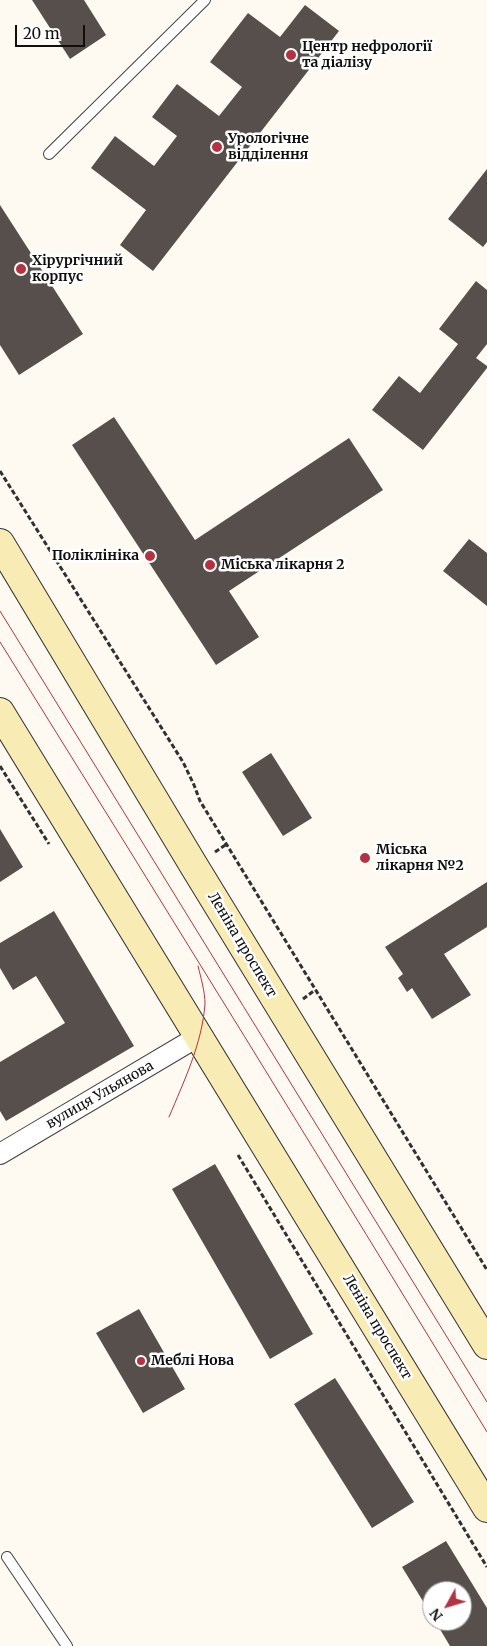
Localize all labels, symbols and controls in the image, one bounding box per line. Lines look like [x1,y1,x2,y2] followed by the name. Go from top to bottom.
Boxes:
[18,15,88,47] scale bar
[23,24,60,43] text: 20 m
[302,39,432,72] place label: Центр нефрології та діалізу
[284,48,298,62] marker: Центр нефрології та діалізу
[228,131,309,164] place label: Урологічне відділення
[210,140,224,154] marker: Урологічне відділення
[32,253,123,286] place label: Хірургічний корпус
[14,262,28,276] marker: Хірургічний корпус
[52,548,139,564] place label: Поліклініка
[143,549,157,563] marker: Поліклініка
[221,557,345,573] place label: Міська лікарня 2
[203,558,217,572] marker: Міська лікарня 2
[376,842,464,874] place label: Міська лікарня №2
[358,851,372,865] marker: Міська лікарня №2
[204,890,280,1000] street label: Леніна проспект
[43,1057,157,1133] street label: вулиця Ульянова
[339,1272,415,1382] street label: Леніна проспект
[151,1353,234,1369] place label: Меблі Нова
[135,1355,147,1367] marker: Меблі Нова
[422,1581,472,1631] north arrow
[426,1605,447,1625] text: N

